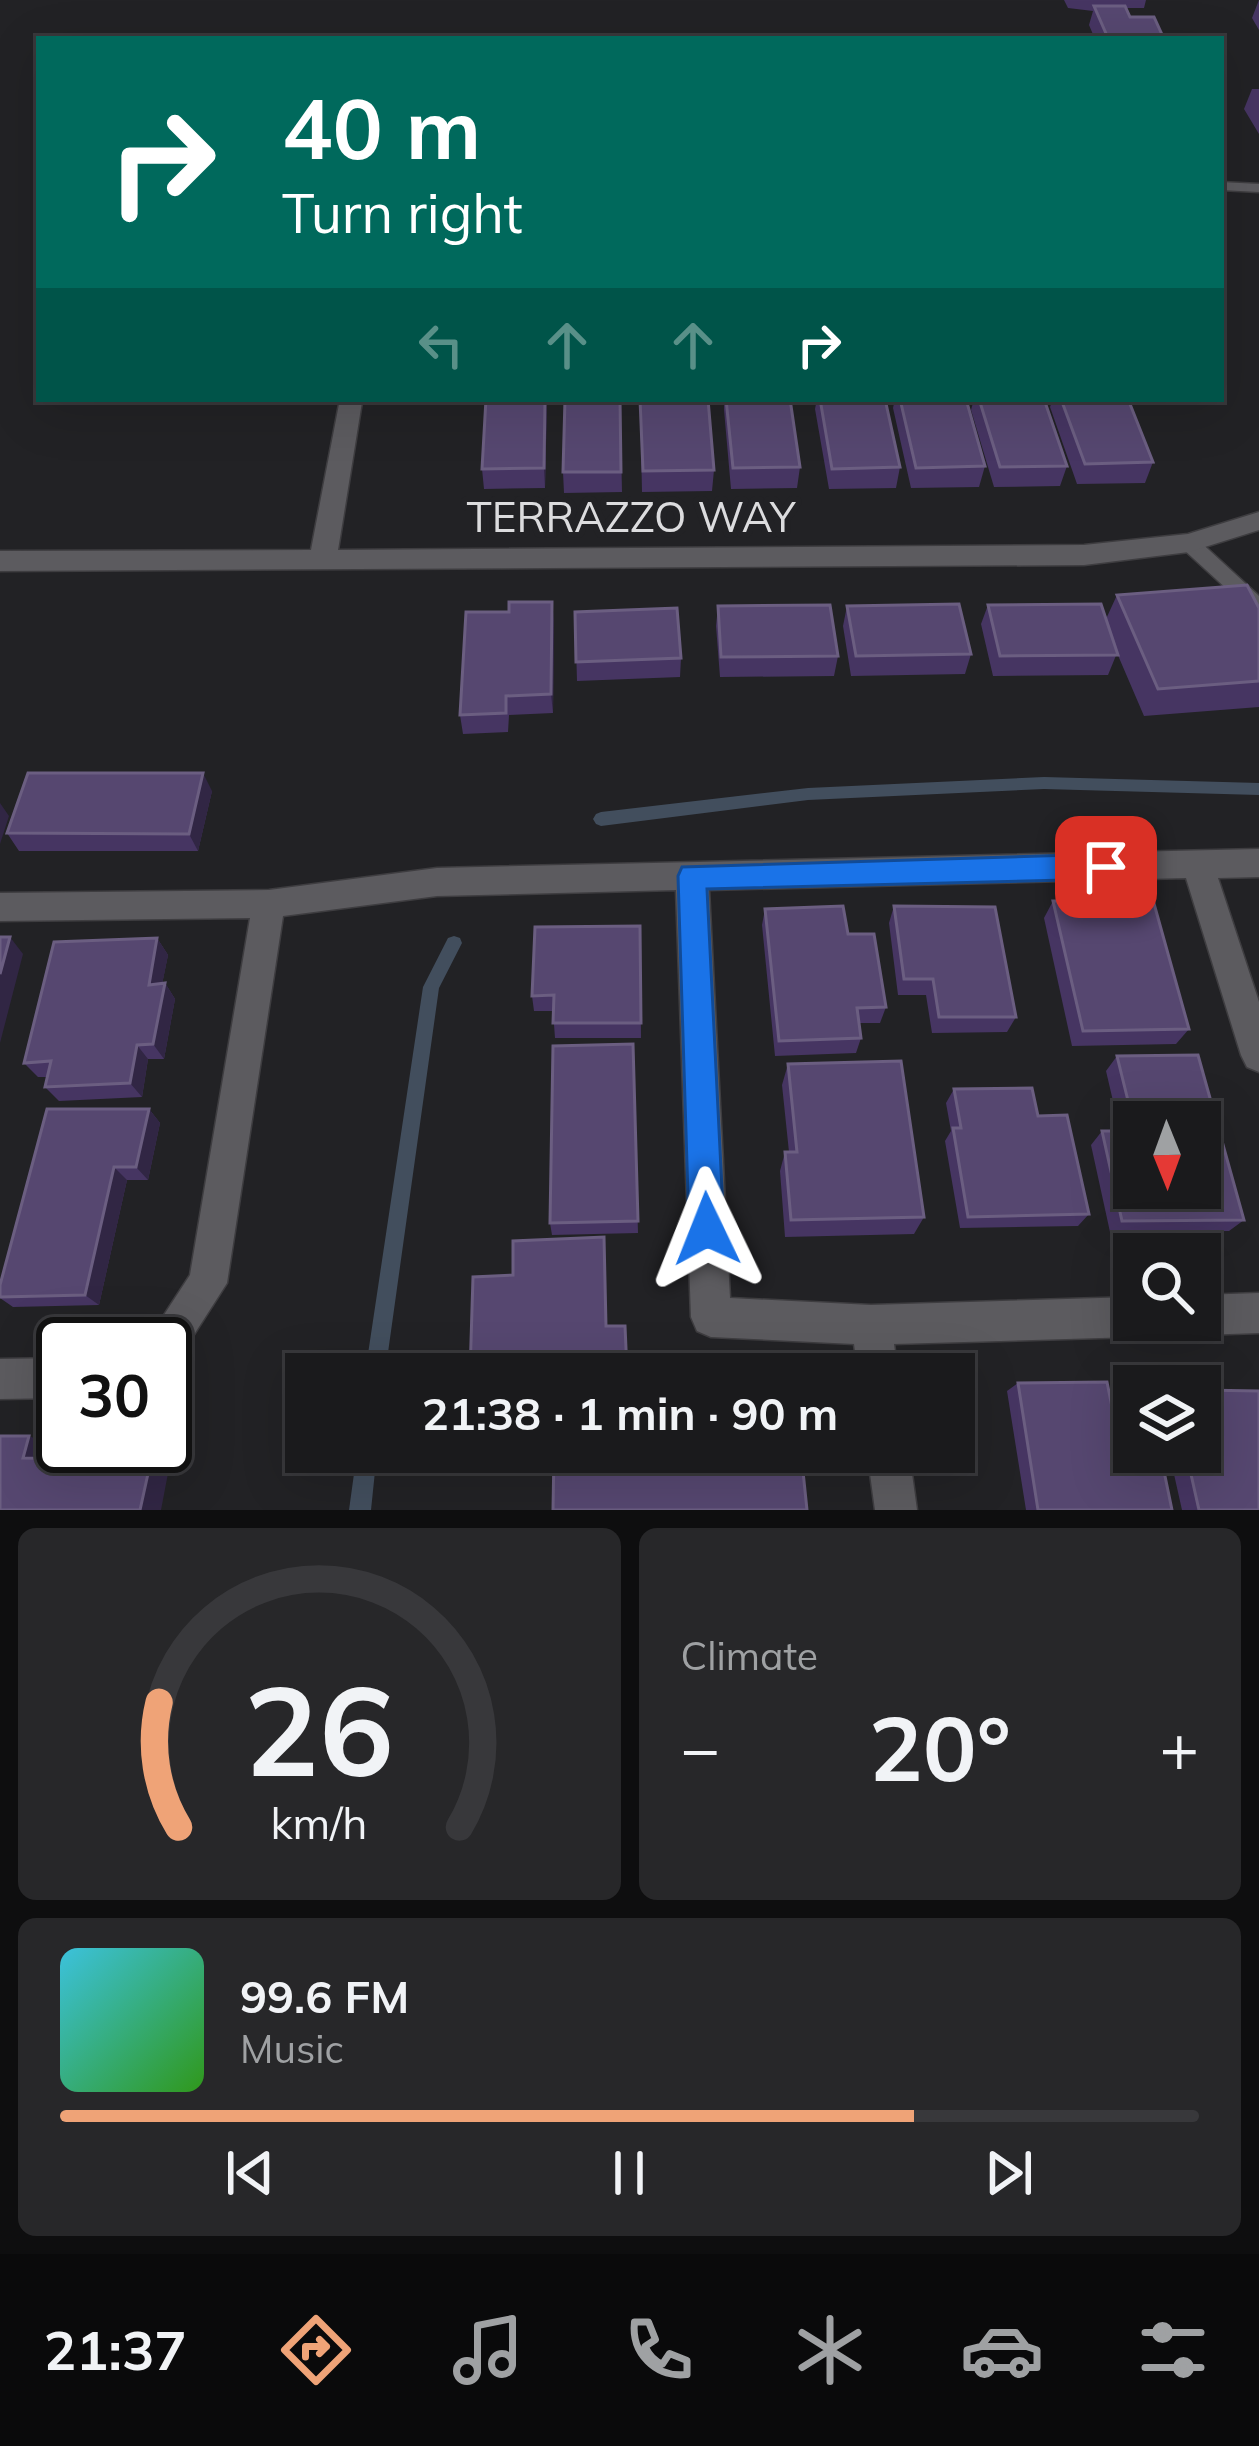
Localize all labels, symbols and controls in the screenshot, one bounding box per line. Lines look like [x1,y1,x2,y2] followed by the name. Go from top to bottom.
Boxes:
[282,75,481,180] text: 40 m
[84,84,240,240] icon: right
[282,179,523,247] text: Turn right
[408,312,474,378] icon: left
[534,312,600,378] icon: ahead
[660,312,726,378] icon: ahead
[786,312,852,378] icon: right
[466,490,796,543] street label: TERRAZZO WAY
[1055,816,1157,918] pin
[1073,834,1139,900] icon: arrive
[1113,1101,1221,1209] north arrow
[1113,1101,1221,1473] map controls
[644,1166,770,1292] position arrow
[1113,1233,1221,1341] button: search
[36,1317,192,1473] speed limit sign: 30
[1113,1365,1221,1473] button: layers
[422,1385,838,1441] text: 21:38 · 1 min · 90 m
[681,1631,818,1680] text: Climate
[244,1651,394,1807] text: 26
[869,1691,1011,1804] text: 20°
[681,1706,720,1789] text: −
[1159,1706,1199,1789] text: +
[271,1796,368,1850] text: km/h
[240,1968,409,2024] text: 99.6 FM
[240,2024,344,2073] text: Music
[217,2140,283,2206] icon: previous
[596,2140,662,2206] icon: pause
[976,2140,1042,2206] icon: next
[274,2308,358,2392] icon: directions
[446,2308,530,2392] icon: music
[617,2308,701,2392] icon: phone
[788,2308,872,2392] icon: climate
[960,2308,1044,2392] icon: car
[1131,2308,1215,2392] icon: filters
[44,2316,187,2384] text: 21:37

